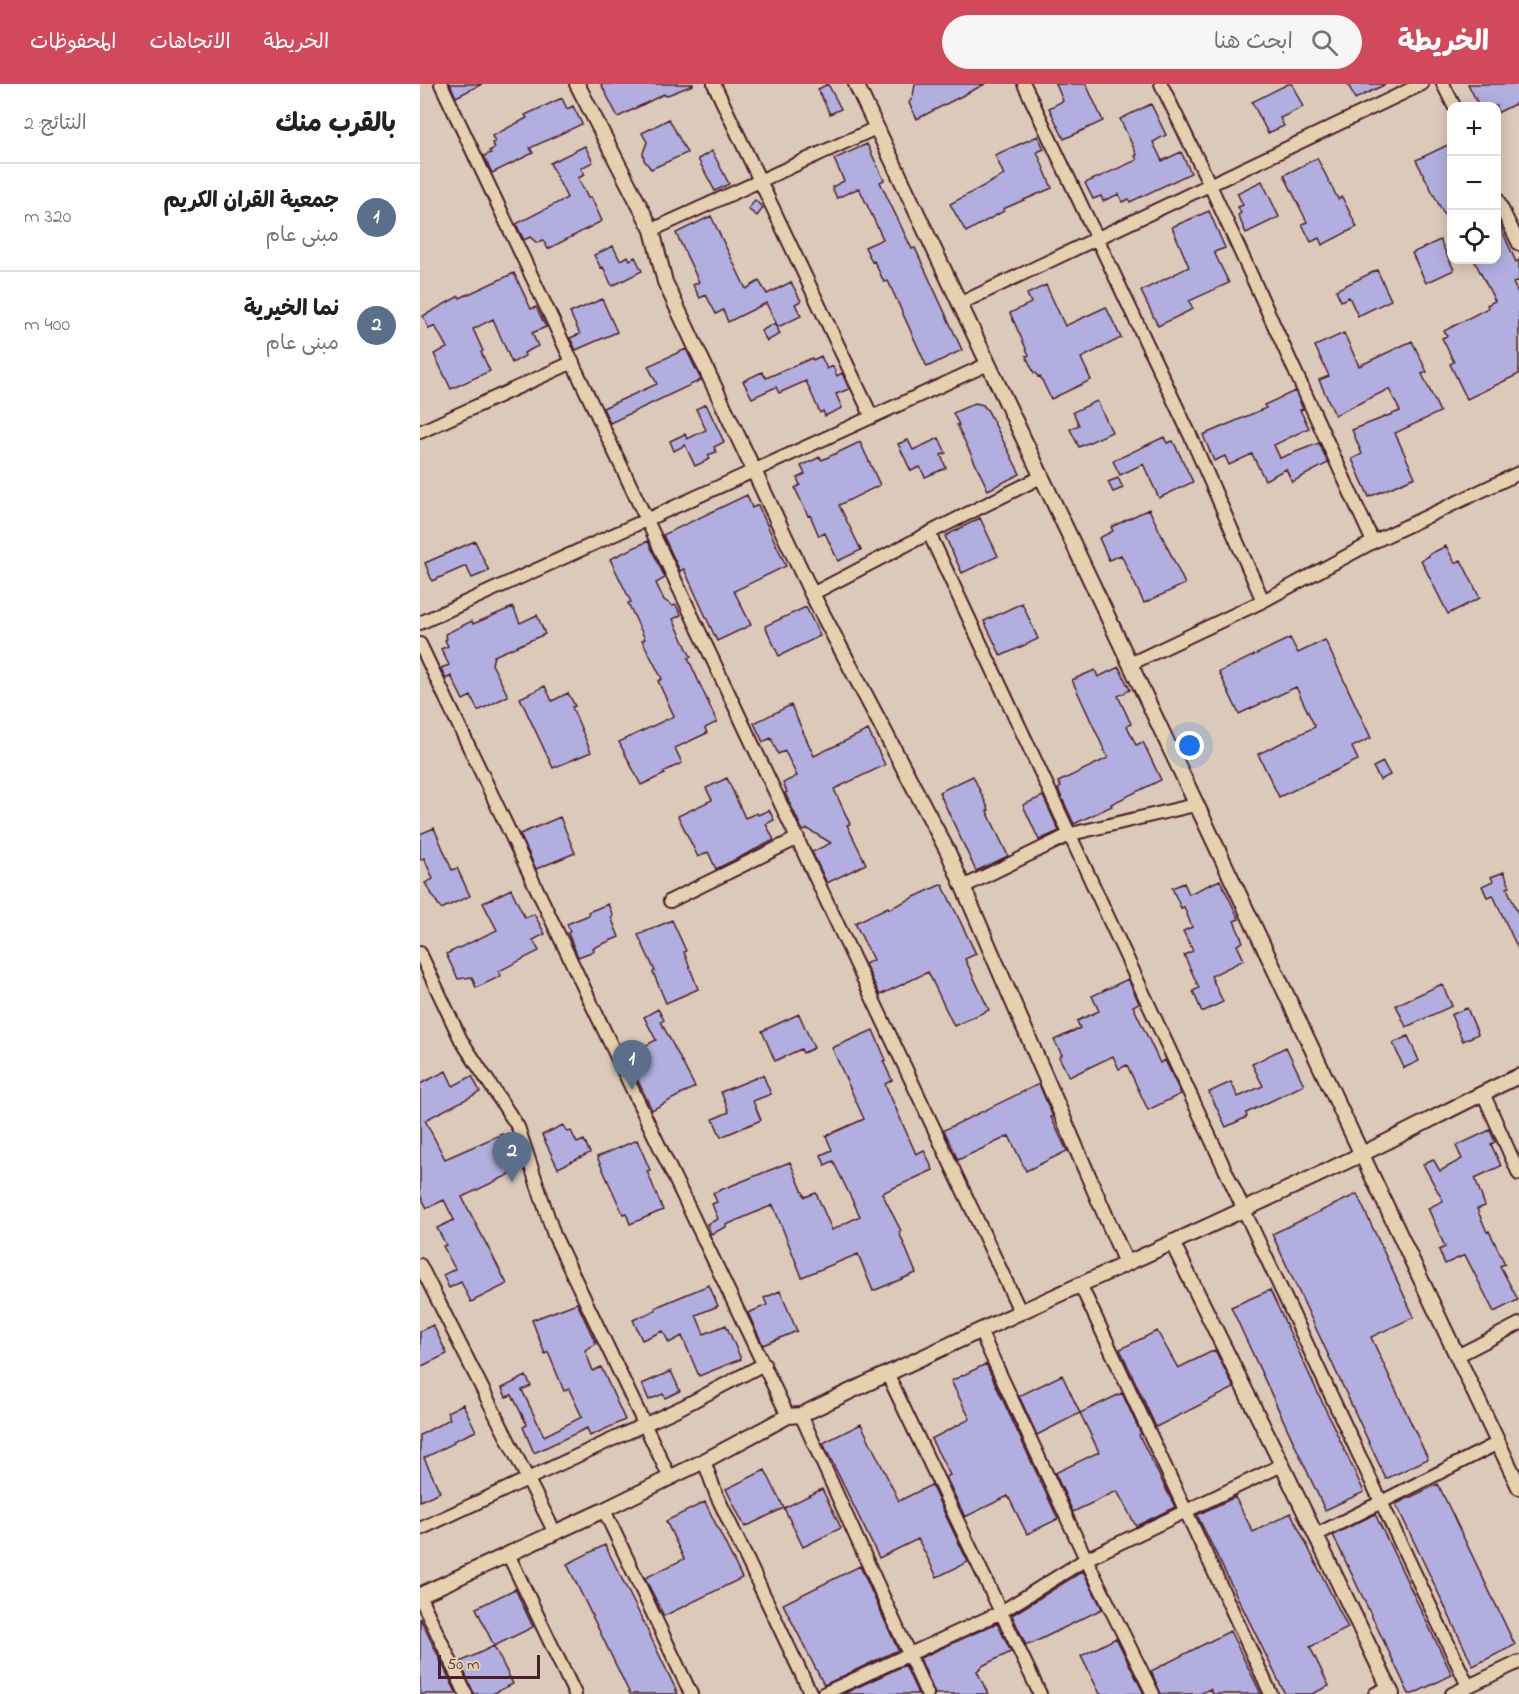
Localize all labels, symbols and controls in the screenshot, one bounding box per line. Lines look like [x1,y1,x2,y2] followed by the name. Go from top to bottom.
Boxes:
[942,15,1362,69] search box
[1398,23,1489,64] text: الخريطة
[1308,26,1341,59] icon: search
[1214,27,1293,59] text: ابحث هنا
[30,28,116,58] text: المحفوظات
[149,28,231,58] text: الاتجاهات
[264,28,329,58] text: الخريطة
[1447,102,1501,264] map controls
[1447,102,1501,156] button: +
[275,106,396,144] text: بالقرب منك
[24,110,87,139] text: النتائج: 2
[1447,156,1501,210] button: −
[164,186,339,218] text: جمعية القران الكريم
[24,203,71,232] text: 320 m
[373,203,380,232] text: 1
[1447,210,1501,264] button: locate
[266,222,339,251] text: مبنى عام
[244,294,339,326] text: نما الخيرية
[24,311,70,340] text: 400 m
[372,311,381,340] text: 2
[266,330,339,359] text: مبنى عام
[1175,731,1204,760] your location
[612,1040,652,1090] pin: 1
[492,1132,532,1182] pin: 2
[438,1652,540,1680] scale bar
[447,1653,479,1677] text: 50 m

